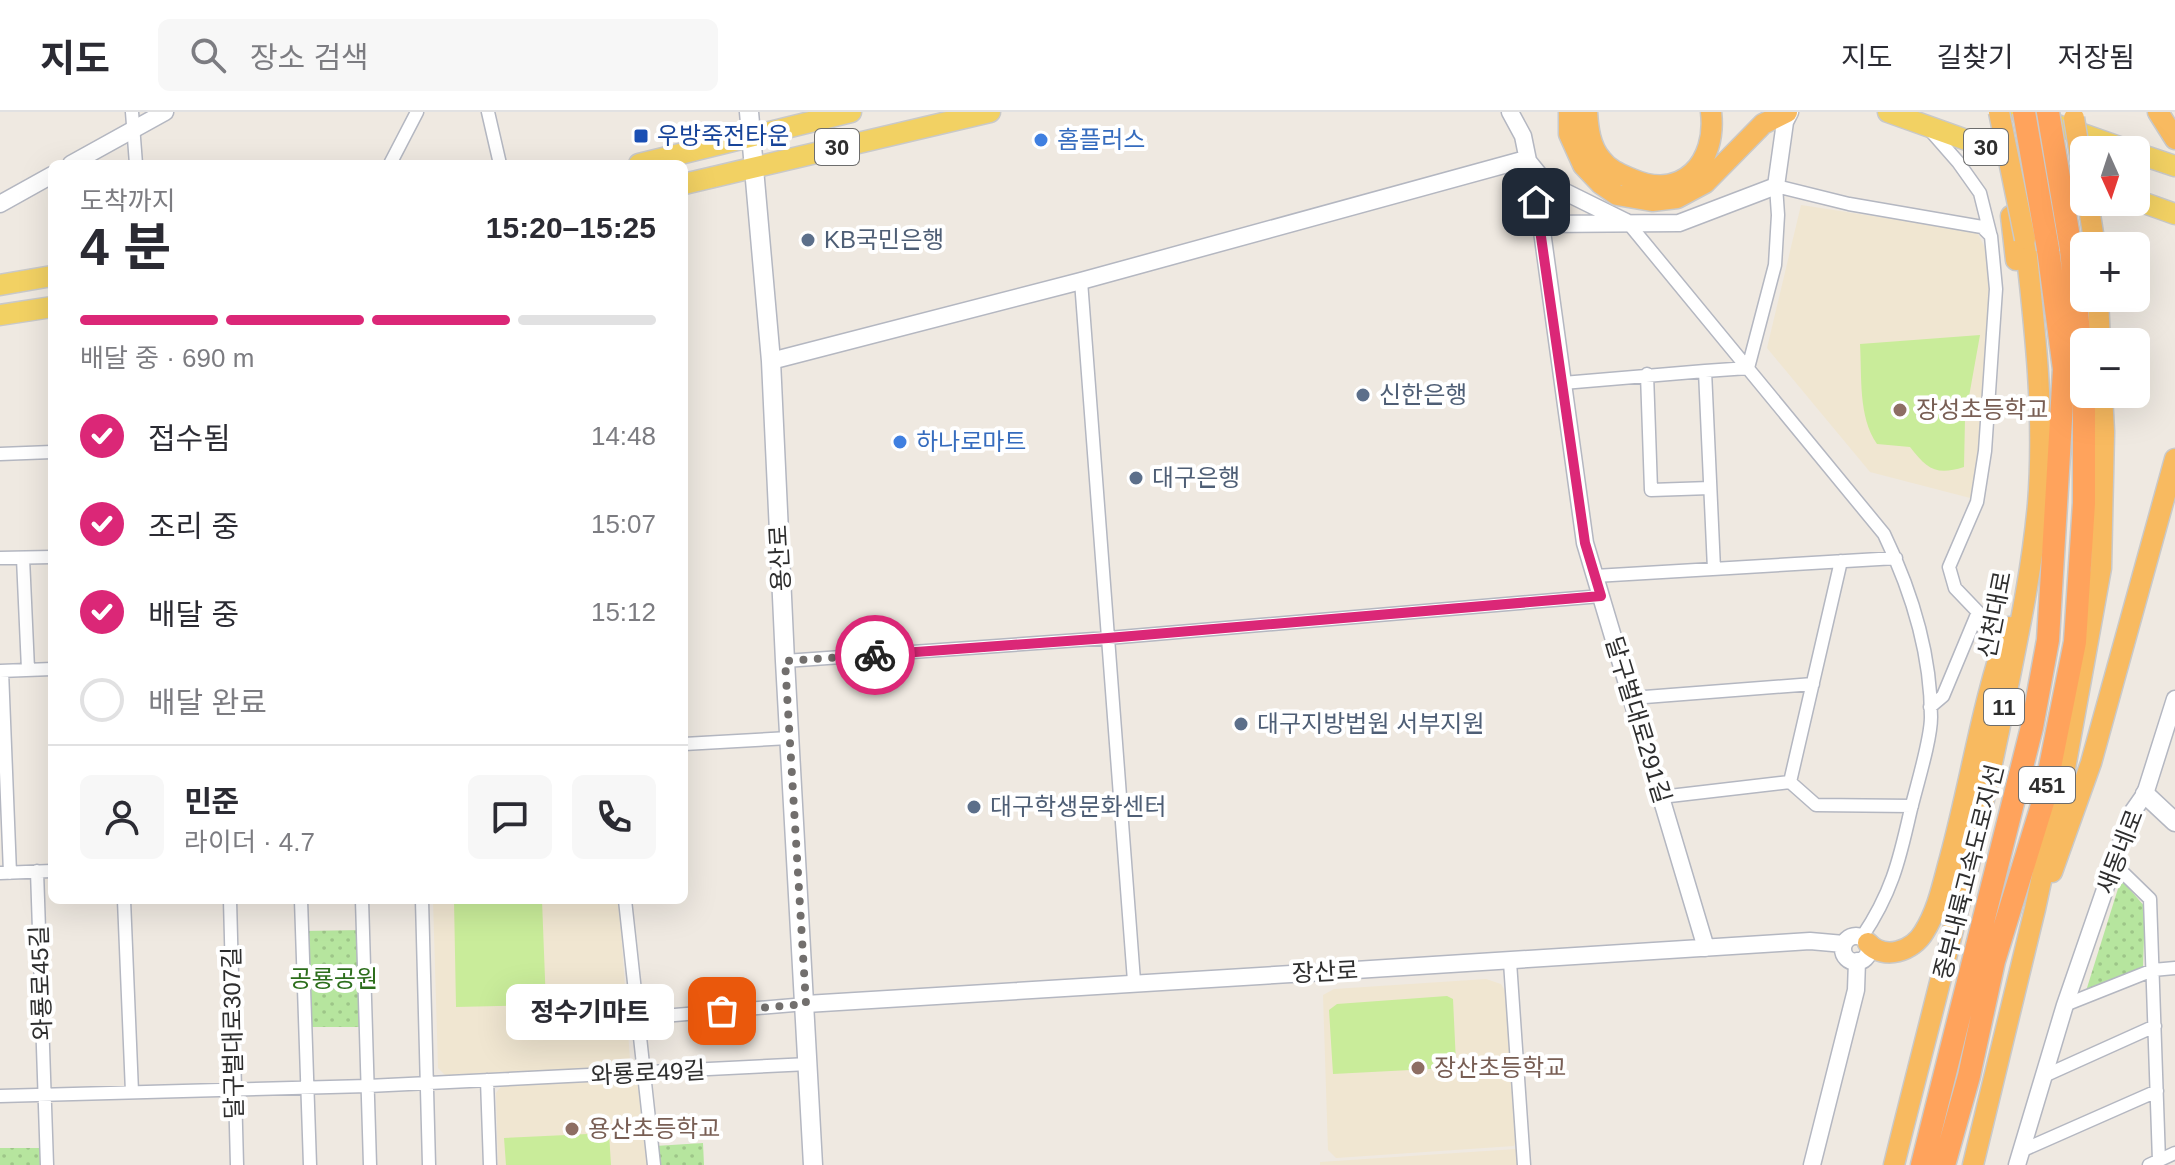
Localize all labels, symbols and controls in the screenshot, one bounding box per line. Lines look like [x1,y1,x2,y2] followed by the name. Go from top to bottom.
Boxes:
[158,19,718,91] search box
[186,33,230,77] icon: search
[40,38,110,80] text: 지도
[250,41,369,74] text: 장소 검색
[1841,42,1892,73] text: 지도
[1936,42,2014,73] text: 길찾기
[2058,42,2135,73] text: 저장됨
[657,122,789,149] place label: 우방죽전타운
[1057,126,1145,153] place label: 홈플러스
[632,127,650,145] marker: 우방죽전타운
[815,129,859,165] road number: 30
[1964,129,2008,165] road number: 30
[1032,131,1050,149] marker: 홈플러스
[2070,136,2150,216] north arrow
[2070,136,2150,408] map controls
[1502,168,1570,236] pin
[1514,180,1558,224] icon: home
[80,186,176,216] text: 도착까지
[486,211,656,244] text: 15:20–15:25
[80,218,171,276] text: 4 분
[824,226,944,253] place label: KB국민은행
[799,231,817,249] marker: KB국민은행
[2070,232,2150,312] button: +
[2070,328,2150,408] button: −
[80,343,254,373] text: 배달 중 · 690 m
[1379,381,1467,408] place label: 신한은행
[1354,386,1372,404] marker: 신한은행
[1916,396,2048,423] place label: 장성초등학교
[1891,401,1909,419] marker: 장성초등학교
[80,414,124,458] icon: check
[591,421,656,451] text: 14:48
[148,422,231,455] text: 접수됨
[916,428,1026,455] place label: 하나로마트
[891,433,909,451] marker: 하나로마트
[1152,464,1240,491] place label: 대구은행
[1127,469,1145,487] marker: 대구은행
[80,502,124,546] icon: check
[591,509,656,539] text: 15:07
[148,510,239,543] text: 조리 중
[764,524,795,592] street label: 용산로
[1973,569,2016,661] street label: 신천대로
[80,590,124,634] icon: check
[591,597,656,627] text: 15:12
[148,598,239,631] text: 배달 중
[835,615,915,695] courier
[853,633,897,677] icon: bike
[1600,633,1677,806] street label: 달구벌대로291길
[148,686,267,719] text: 배달 완료
[1984,689,2024,725] road number: 11
[1257,710,1484,737] place label: 대구지방법원 서부지원
[1232,715,1250,733] marker: 대구지방법원 서부지원
[1929,761,2008,982] street label: 중부내륙고속도로지선
[2019,767,2075,803] road number: 451
[80,775,164,859] button: person
[468,775,552,859] button: chat
[572,775,656,859] button: phone
[184,785,239,818] text: 민준
[990,793,1167,820] place label: 대구학생문화센터
[965,798,983,816] marker: 대구학생문화센터
[2091,806,2148,898] street label: 새동네로
[184,827,315,857] text: 라이더 · 4.7
[25,925,56,1041] street label: 와룡로45길
[217,947,248,1119] street label: 달구벌대로307길
[1291,956,1359,987] street label: 장산로
[290,965,378,992] park label: 공룡공원
[688,977,756,1045] pin
[506,983,674,1039] callout: 정수기마트
[700,989,744,1033] icon: bag
[530,997,650,1027] text: 정수기마트
[1434,1054,1566,1081] place label: 장산초등학교
[590,1056,706,1089] street label: 와룡로49길
[1409,1059,1427,1077] marker: 장산초등학교
[588,1115,720,1142] place label: 용산초등학교
[563,1120,581,1138] marker: 용산초등학교

